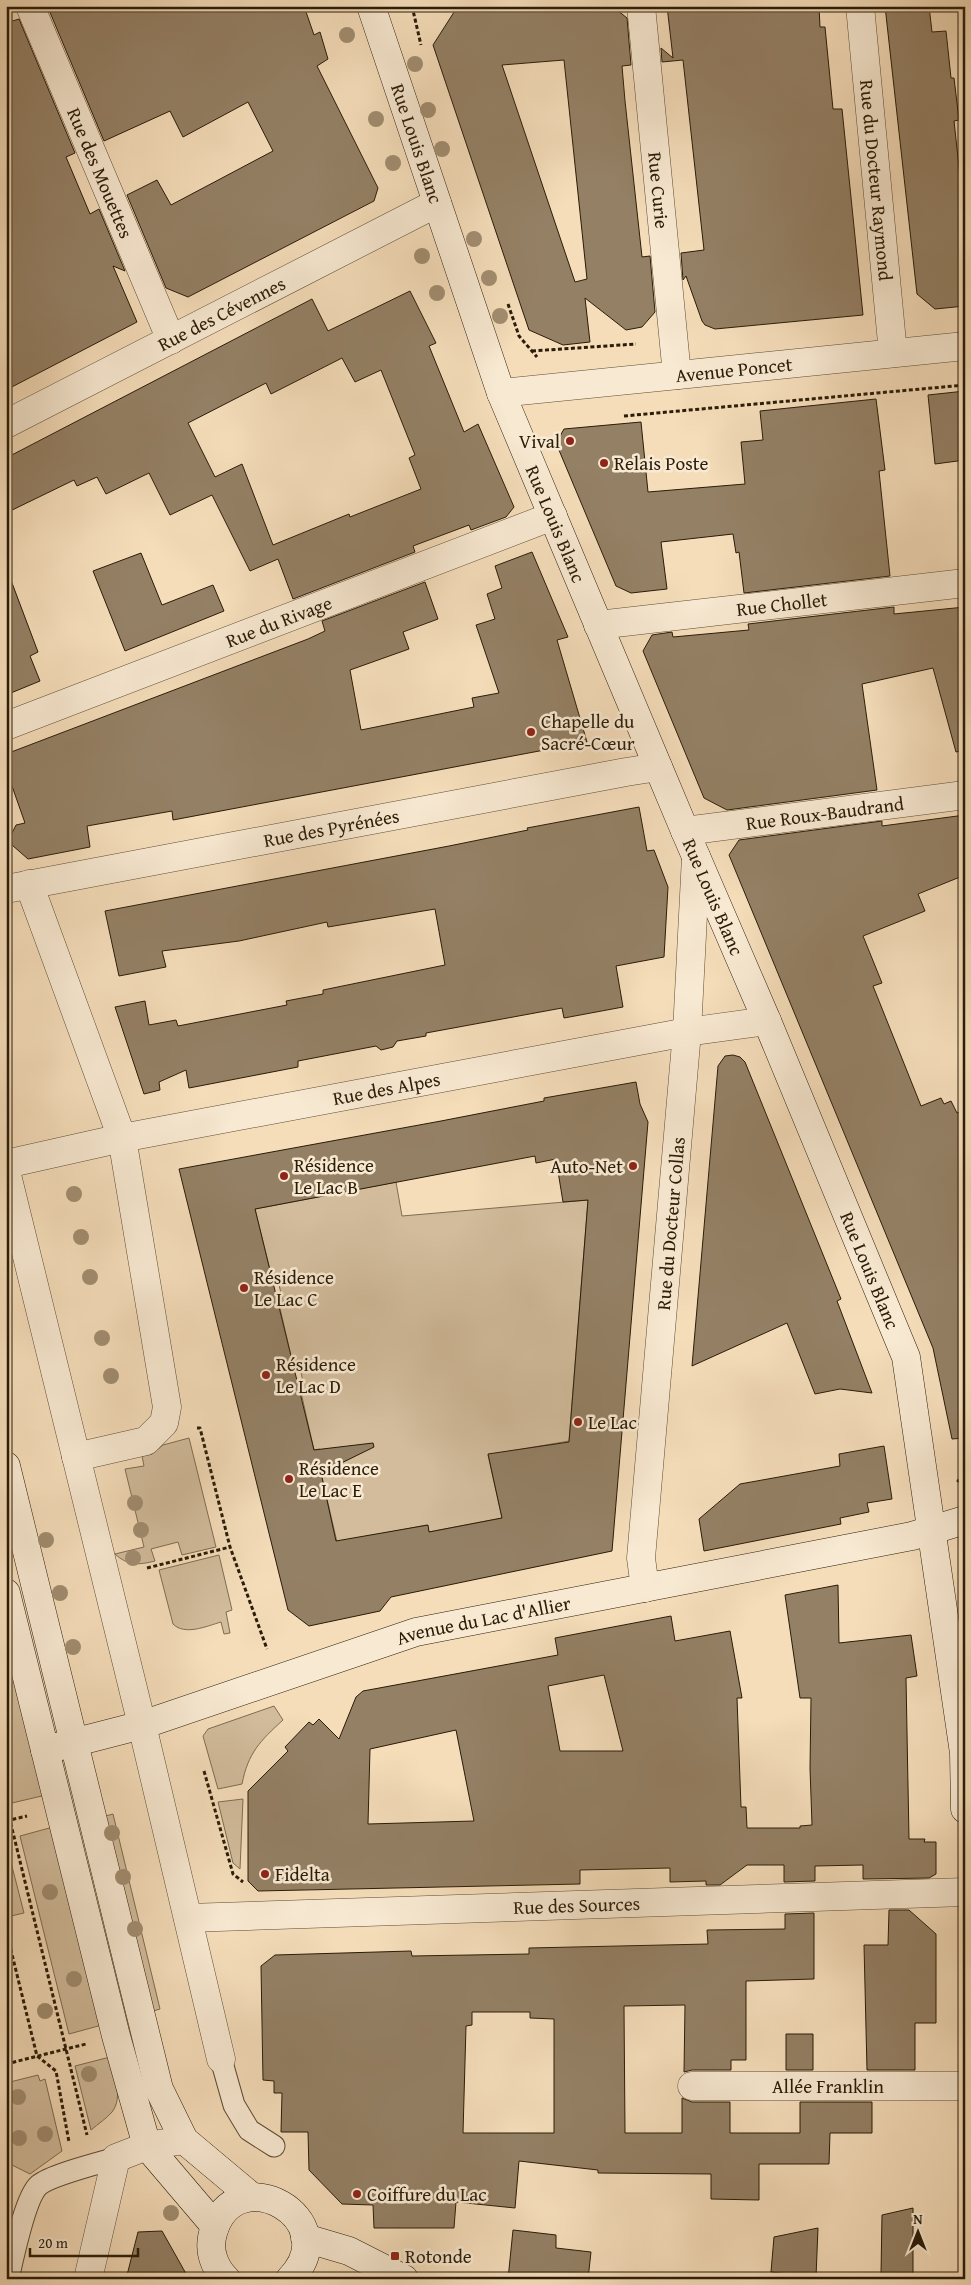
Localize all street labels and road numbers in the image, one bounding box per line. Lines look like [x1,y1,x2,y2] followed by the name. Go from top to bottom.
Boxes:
[853,78,900,283] street label: Rue du Docteur Raymond
[384,80,450,207] street label: Rue Louis Blanc
[60,103,140,242] street label: Rue des Mouettes
[641,150,677,230] street label: Rue Curie
[153,269,290,358] street label: Rue des Cévennes
[674,350,794,389] street label: Avenue Poncet
[519,461,593,587] street label: Rue Louis Blanc
[735,585,829,623] street label: Rue Chollet
[221,588,336,654] street label: Rue du Rivage
[744,789,906,837] street label: Rue Roux-Baudrand
[261,801,401,854] street label: Rue des Pyrénées
[676,834,751,960] street label: Rue Louis Blanc
[330,1065,443,1112] street label: Rue des Alpes
[649,1136,692,1311] street label: Rue du Docteur Collas
[833,1207,907,1333] street label: Rue Louis Blanc
[392,1588,573,1652] street label: Avenue du Lac d'Allier
[513,1889,641,1921] street label: Rue des Sources
[772,2072,884,2100] street label: Allée Franklin

